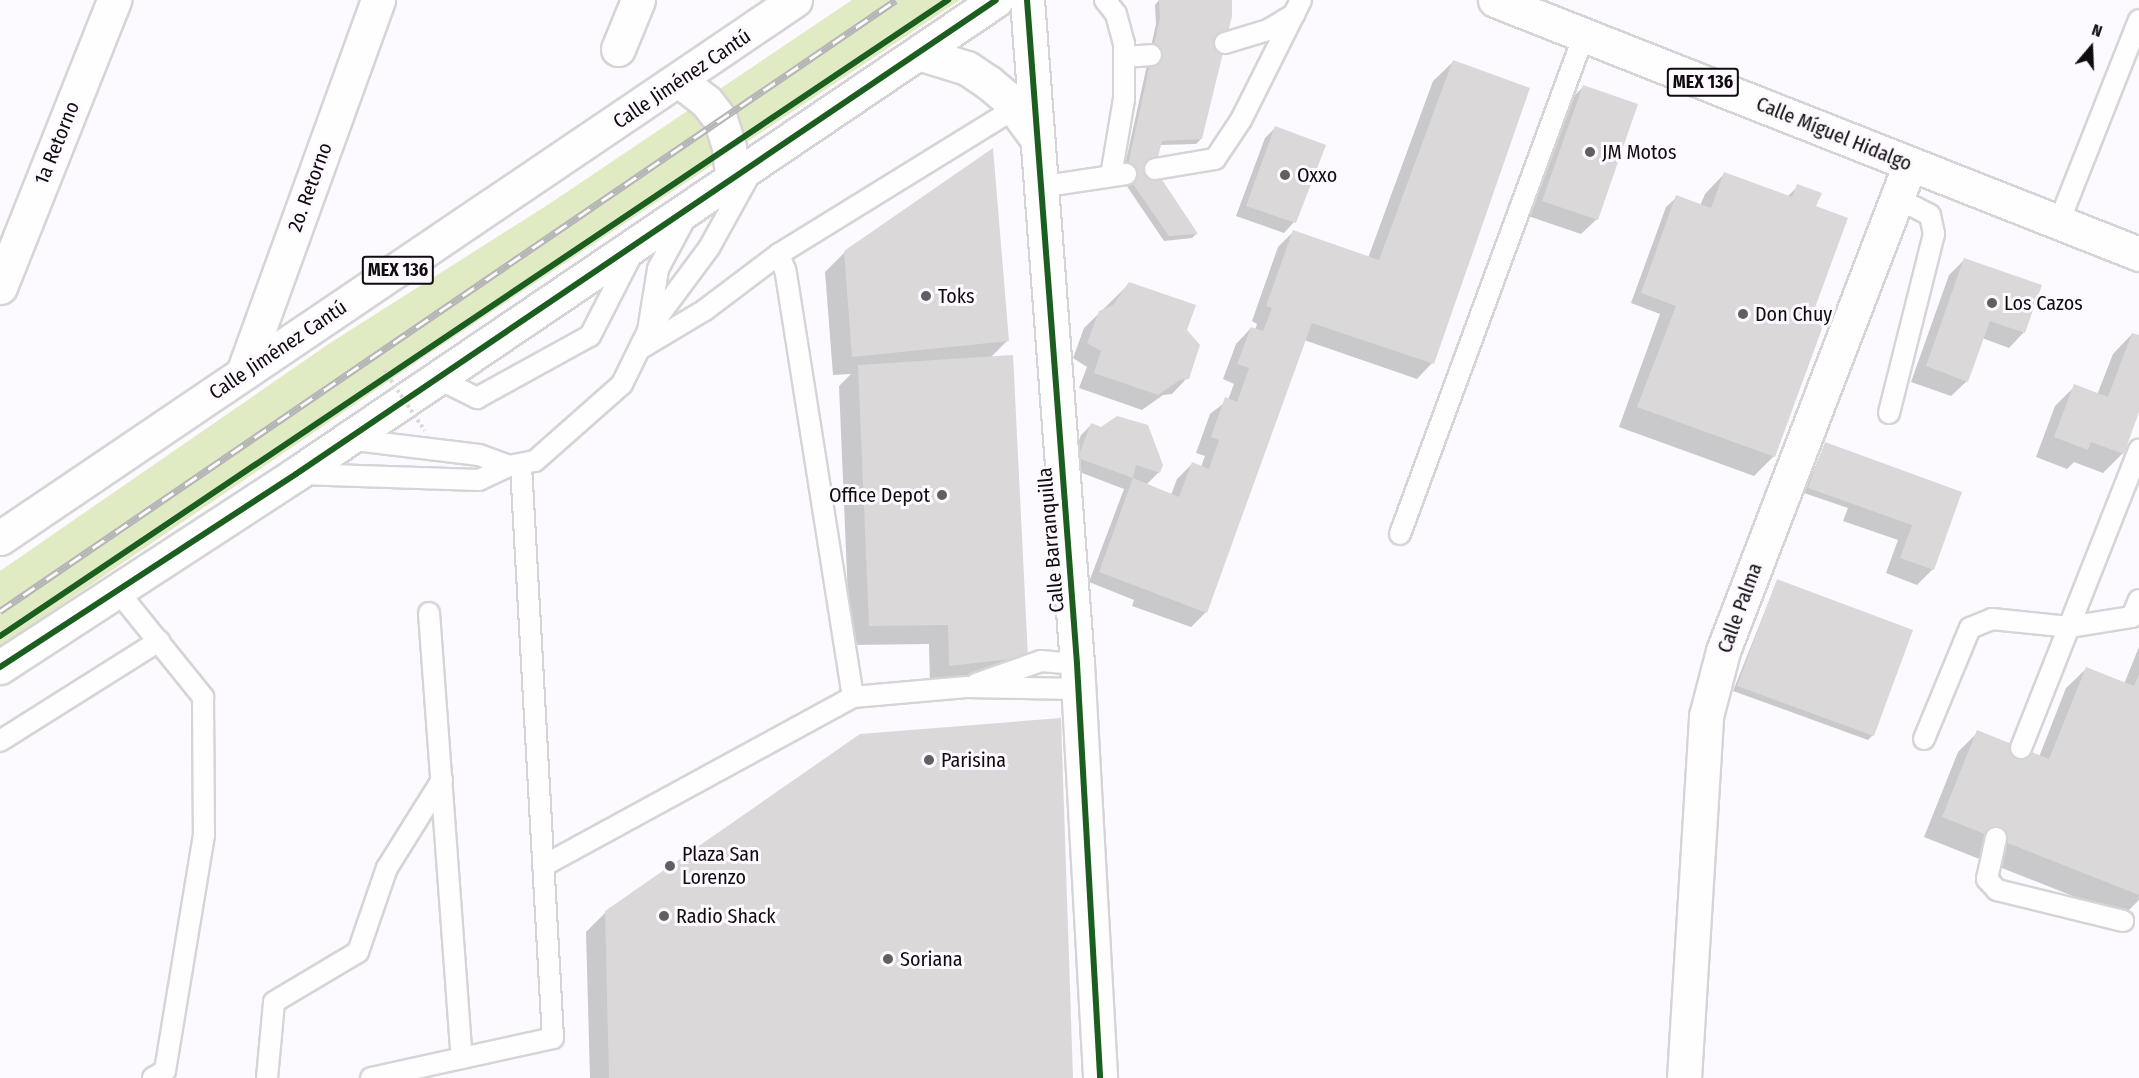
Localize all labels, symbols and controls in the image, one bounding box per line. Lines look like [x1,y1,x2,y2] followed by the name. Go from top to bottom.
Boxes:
[2061,18,2121,78] north arrow
[2089,20,2105,41] text: N
[609,24,755,134] street label: Calle Jiménez Cantú
[1666,67,1740,97] road number: MEX 136
[1753,92,1915,176] street label: Calle Míguel Hidalgo
[29,98,85,188] street label: 1a Retorno
[283,139,337,235] street label: 2o. Retorno
[1602,140,1676,164] place label: JM Motos
[1583,145,1597,159] marker: JM Motos
[1297,163,1337,187] place label: Oxxo
[1278,168,1292,182] marker: Oxxo
[360,255,436,285] road number: MEX 136
[938,284,974,308] place label: Toks
[919,289,933,303] marker: Toks
[2004,291,2083,315] place label: Los Cazos
[205,295,351,405] street label: Calle Jiménez Cantú
[1985,296,1999,310] marker: Los Cazos
[1755,302,1832,326] place label: Don Chuy
[1736,307,1750,321] marker: Don Chuy
[1033,466,1069,614] street label: Calle Barranquilla
[829,483,930,507] place label: Office Depot
[935,488,949,502] marker: Office Depot
[1713,560,1767,656] street label: Calle Palma
[941,748,1006,772] place label: Parisina
[922,753,936,767] marker: Parisina
[682,843,760,890] place label: Plaza San Lorenzo
[663,859,677,873] marker: Plaza San Lorenzo
[676,904,776,928] place label: Radio Shack
[657,909,671,923] marker: Radio Shack
[900,947,963,971] place label: Soriana
[881,952,895,966] marker: Soriana

